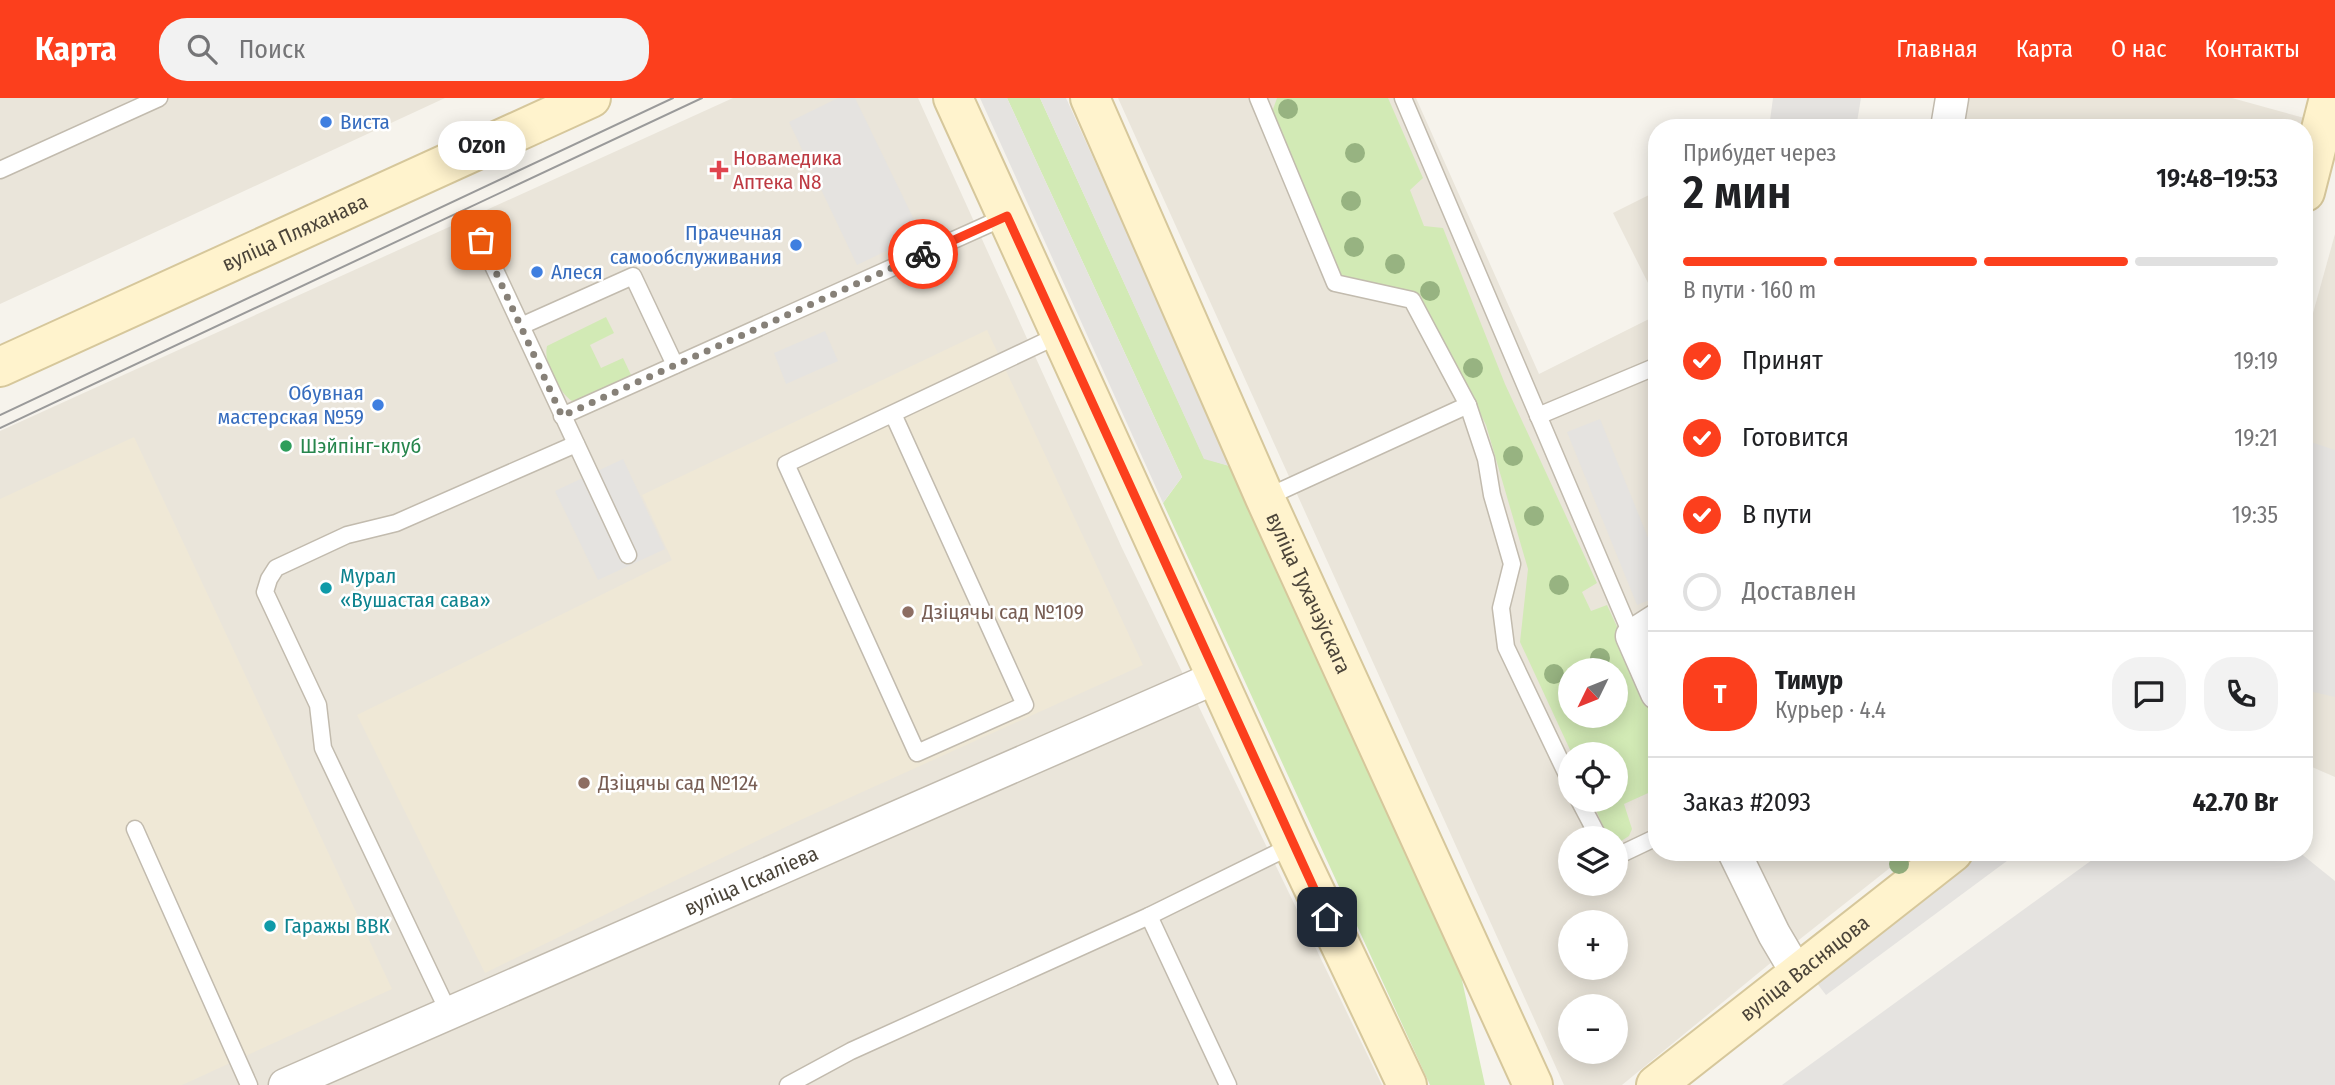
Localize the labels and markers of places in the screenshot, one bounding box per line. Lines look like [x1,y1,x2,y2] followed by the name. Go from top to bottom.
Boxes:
[340,109,390,135] place label: Виста
[318,114,334,130] marker: Виста
[437,121,525,170] callout: Ozon
[733,145,842,195] place label: Новамедика Аптека N8
[711,162,727,178] marker: Новамедика Аптека N8
[451,210,511,270] pin
[610,220,782,270] place label: Прачечная самообслуживания
[788,237,804,253] marker: Прачечная самообслуживания
[551,259,603,285] place label: Алеся
[529,264,545,280] marker: Алеся
[218,380,364,430] place label: Обувная мастерская №59
[370,397,386,413] marker: Обувная мастерская №59
[300,433,421,459] place label: Шэйпінг-клуб
[278,438,294,454] marker: Шэйпінг-клуб
[340,563,491,613] place label: Мурал «Вушастая сава»
[318,580,334,596] marker: Мурал «Вушастая сава»
[921,599,1084,625] place label: Дзіцячы сад №109
[900,604,916,620] marker: Дзіцячы сад №109
[597,770,758,796] place label: Дзіцячы сад №124
[576,775,592,791] marker: Дзіцячы сад №124
[1297,887,1357,947] pin
[284,913,390,939] place label: Гаражы ВВК
[262,918,278,934] marker: Гаражы ВВК

